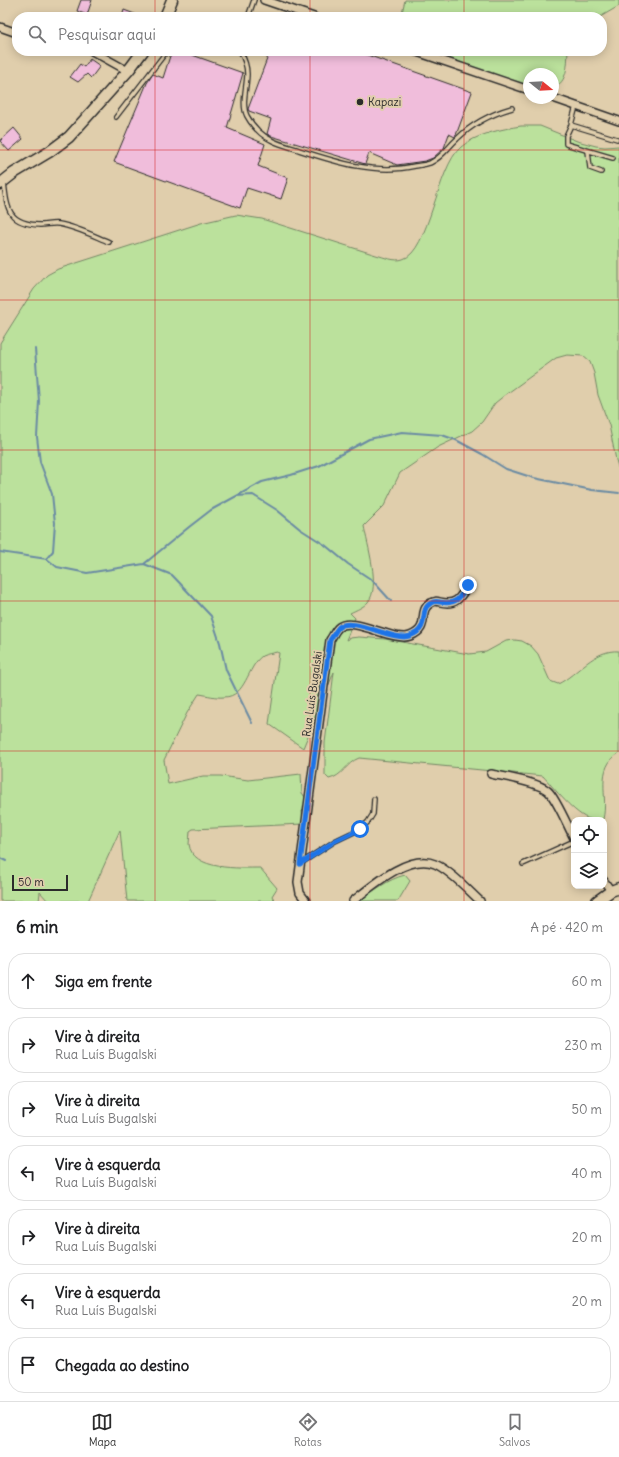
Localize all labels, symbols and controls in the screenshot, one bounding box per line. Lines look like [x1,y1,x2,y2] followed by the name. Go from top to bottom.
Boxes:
[12,12,607,56] search box
[26,23,48,45] icon: search
[58,25,156,44] text: Pesquisar aqui
[523,68,559,104] north arrow
[368,95,401,109] place label: Kapazi
[355,97,365,107] marker: Kapazi
[459,576,477,594] route end
[299,650,325,738] street label: Rua Luís Bugalski
[571,817,607,889] map controls
[571,817,607,853] button: locate
[351,820,369,838] route start
[571,853,607,889] button: layers
[12,873,68,892] scale bar
[18,875,44,889] text: 50 m
[16,916,58,938] text: 6 min
[530,919,603,936] text: A pé · 420 m
[17,970,39,992] icon: ahead
[55,972,152,991] text: Siga em frente
[571,973,602,990] text: 60 m
[55,1027,140,1046] text: Vire à direita
[17,1034,39,1056] icon: right
[564,1037,602,1054] text: 230 m
[55,1046,157,1063] text: Rua Luís Bugalski
[55,1091,140,1110] text: Vire à direita
[17,1098,39,1120] icon: right
[571,1101,602,1118] text: 50 m
[55,1110,157,1127] text: Rua Luís Bugalski
[55,1155,161,1174] text: Vire à esquerda
[17,1162,39,1184] icon: left
[571,1165,602,1182] text: 40 m
[55,1174,157,1191] text: Rua Luís Bugalski
[55,1219,140,1238] text: Vire à direita
[17,1226,39,1248] icon: right
[572,1229,602,1246] text: 20 m
[55,1238,157,1255] text: Rua Luís Bugalski
[55,1283,161,1302] text: Vire à esquerda
[17,1290,39,1312] icon: left
[572,1293,602,1310] text: 20 m
[55,1302,157,1319] text: Rua Luís Bugalski
[17,1354,39,1376] icon: arrive
[55,1356,189,1375] text: Chegada ao destino
[89,1411,116,1449] tab: Mapa
[294,1411,322,1449] tab: Rotas
[499,1411,530,1449] tab: Salvos

